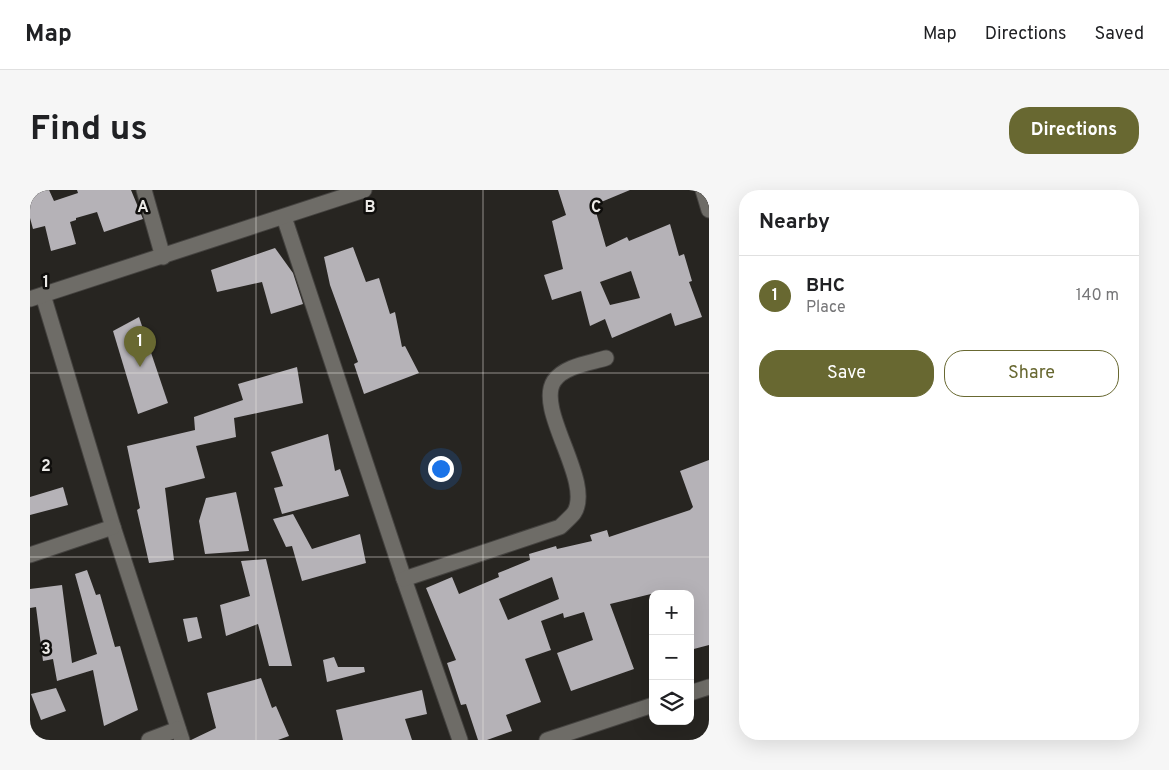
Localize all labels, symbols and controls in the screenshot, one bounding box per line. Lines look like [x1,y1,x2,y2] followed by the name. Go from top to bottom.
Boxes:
[25,20,72,50] text: Map
[923,23,957,46] text: Map
[985,23,1067,46] text: Directions
[1095,23,1144,46] text: Saved
[1009,107,1139,154] button: Directions
[30,108,148,152] text: Find us
[137,198,149,218] text: A
[364,198,376,218] text: B
[591,198,601,218] text: C
[759,209,830,236] text: Nearby
[43,273,49,293] text: 1
[806,274,845,298] text: BHC
[772,286,778,306] text: 1
[1076,286,1119,306] text: 140 m
[806,298,846,318] text: Place
[124,326,156,367] pin: 1
[759,350,934,397] button: Save
[944,350,1119,397] button: Share
[428,456,454,482] your location
[41,457,51,477] text: 2
[649,590,694,725] map controls
[649,590,694,635] button: +
[649,635,694,680] button: −
[41,640,51,660] text: 3
[649,680,694,725] button: layers

